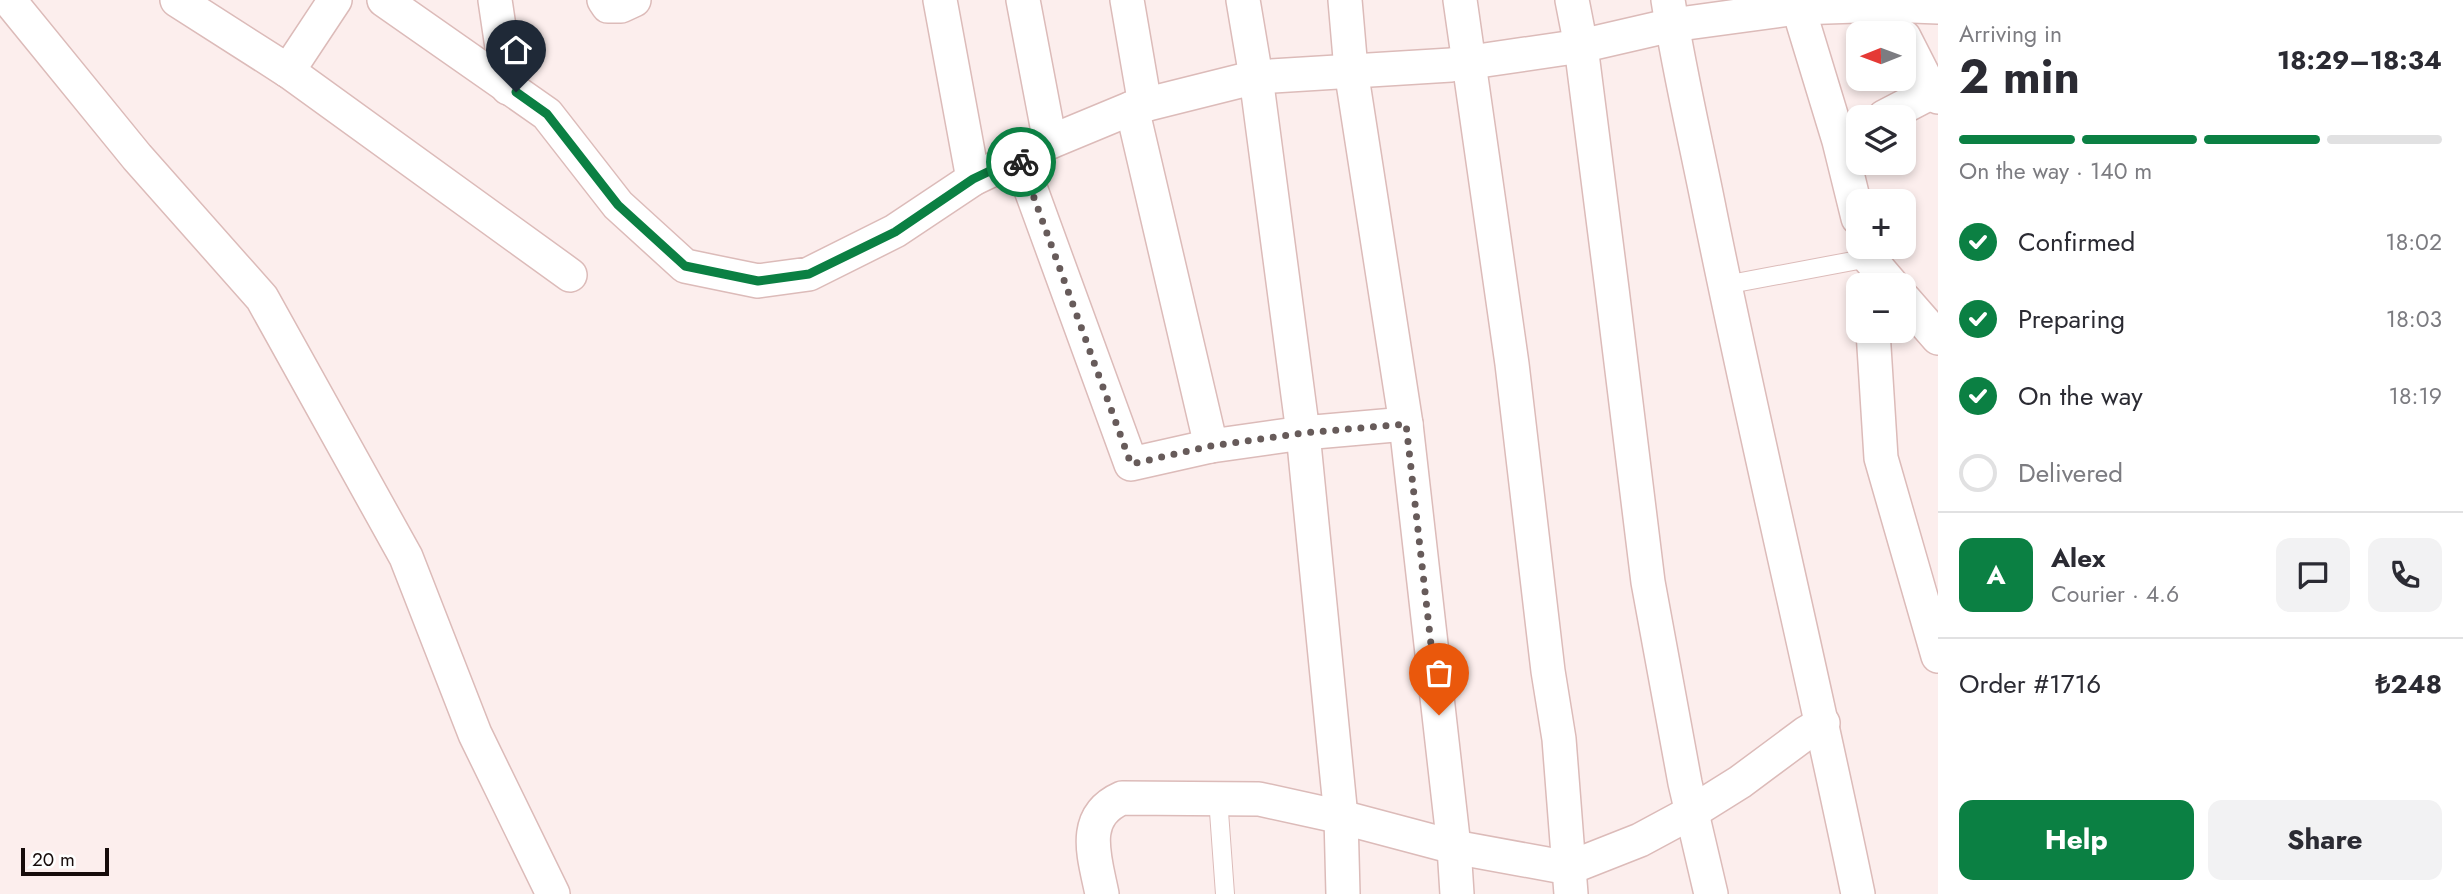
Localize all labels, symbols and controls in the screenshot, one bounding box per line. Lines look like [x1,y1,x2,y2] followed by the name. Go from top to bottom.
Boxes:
[1959,17,2062,51] text: Arriving in
[486,20,546,92] pin
[1846,21,1916,91] north arrow
[1846,21,1916,343] map controls
[497,31,535,69] icon: home
[2277,41,2442,79] text: 18:29–18:34
[1959,44,2080,110] text: 2 min
[1846,105,1916,175] button: layers
[986,127,1056,197] courier
[1002,143,1040,181] icon: bike
[1959,154,2152,188] text: On the way · 140 m
[1846,189,1916,259] button: +
[1959,223,1997,261] icon: check
[2018,223,2135,261] text: Confirmed
[2385,225,2442,259] text: 18:02
[1846,273,1916,343] button: −
[1959,300,1997,338] icon: check
[2018,300,2125,338] text: Preparing
[2386,302,2442,336] text: 18:03
[1959,377,1997,415] icon: check
[2018,377,2143,415] text: On the way
[2389,379,2442,413] text: 18:19
[2018,454,2123,492] text: Delivered
[2276,538,2350,612] button: chat
[2368,538,2442,612] button: phone
[2051,539,2105,577] text: Alex
[1986,556,2006,594] text: A
[2051,577,2179,611] text: Courier · 4.6
[1409,643,1469,715] pin
[1420,654,1458,692] icon: bag
[1959,665,2101,703] text: Order #1716
[2376,665,2442,703] text: ₺248
[1959,800,2194,880] button: Help
[2208,800,2442,880] button: Share
[21,845,108,877] scale bar
[32,846,75,873] text: 20 m

